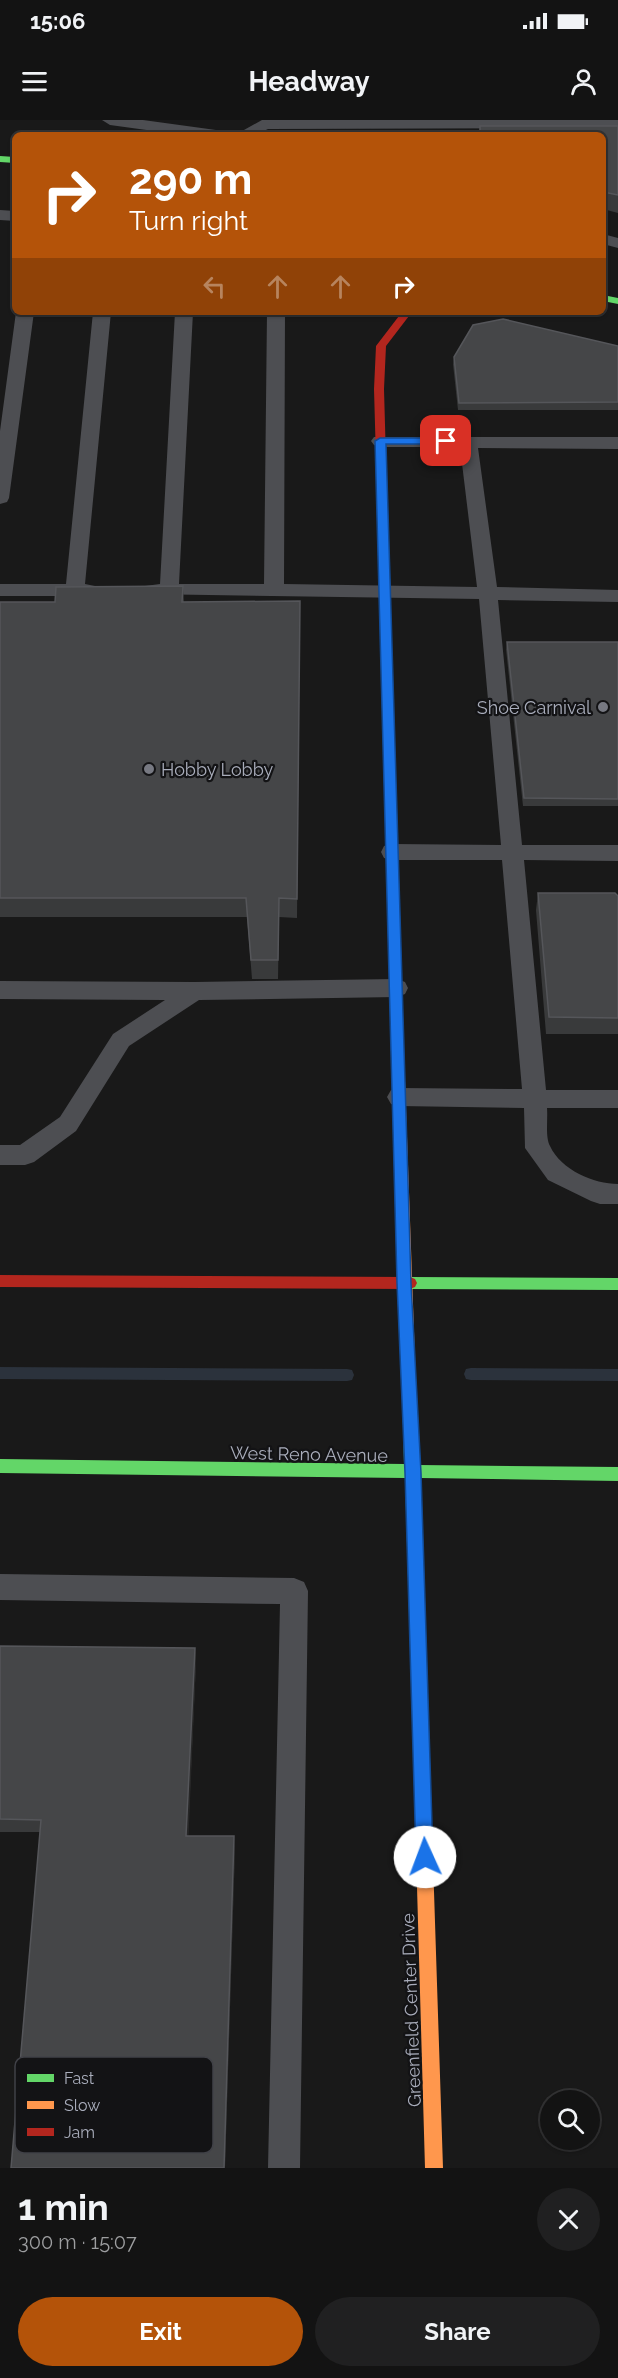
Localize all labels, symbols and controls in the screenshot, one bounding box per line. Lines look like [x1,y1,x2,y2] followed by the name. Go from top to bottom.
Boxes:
[30,8,85,34] text: 15:06
[18,65,51,98] icon: menu
[567,65,600,98] icon: person
[249,66,370,97] text: Headway
[129,155,252,204] text: 290 m
[30,156,108,234] icon: right
[129,205,248,236] text: Turn right
[198,270,231,303] icon: left
[261,270,294,303] icon: ahead
[324,270,357,303] icon: ahead
[387,270,420,303] icon: right
[420,415,471,466] pin
[429,424,462,457] icon: arrive
[477,697,591,718] place label: Shoe Carnival
[596,700,610,714] marker: Shoe Carnival
[161,759,273,780] place label: Hobby Lobby
[142,762,156,776] marker: Hobby Lobby
[230,1442,389,1466] street label: West Reno Avenue
[393,1825,457,1889] position arrow
[397,1912,425,2107] street label: Greenfield Center Drive
[15,2057,213,2153] legend
[64,2069,95,2088] text: Fast
[540,2090,600,2150] map controls
[540,2090,600,2150] button: search
[64,2096,100,2115] text: Slow
[64,2123,95,2142] text: Jam
[18,2186,109,2228] text: 1 min
[537,2188,600,2251] button: close
[18,2230,137,2254] text: 300 m · 15:07
[18,2297,303,2366] button: Exit
[315,2297,600,2366] button: Share

